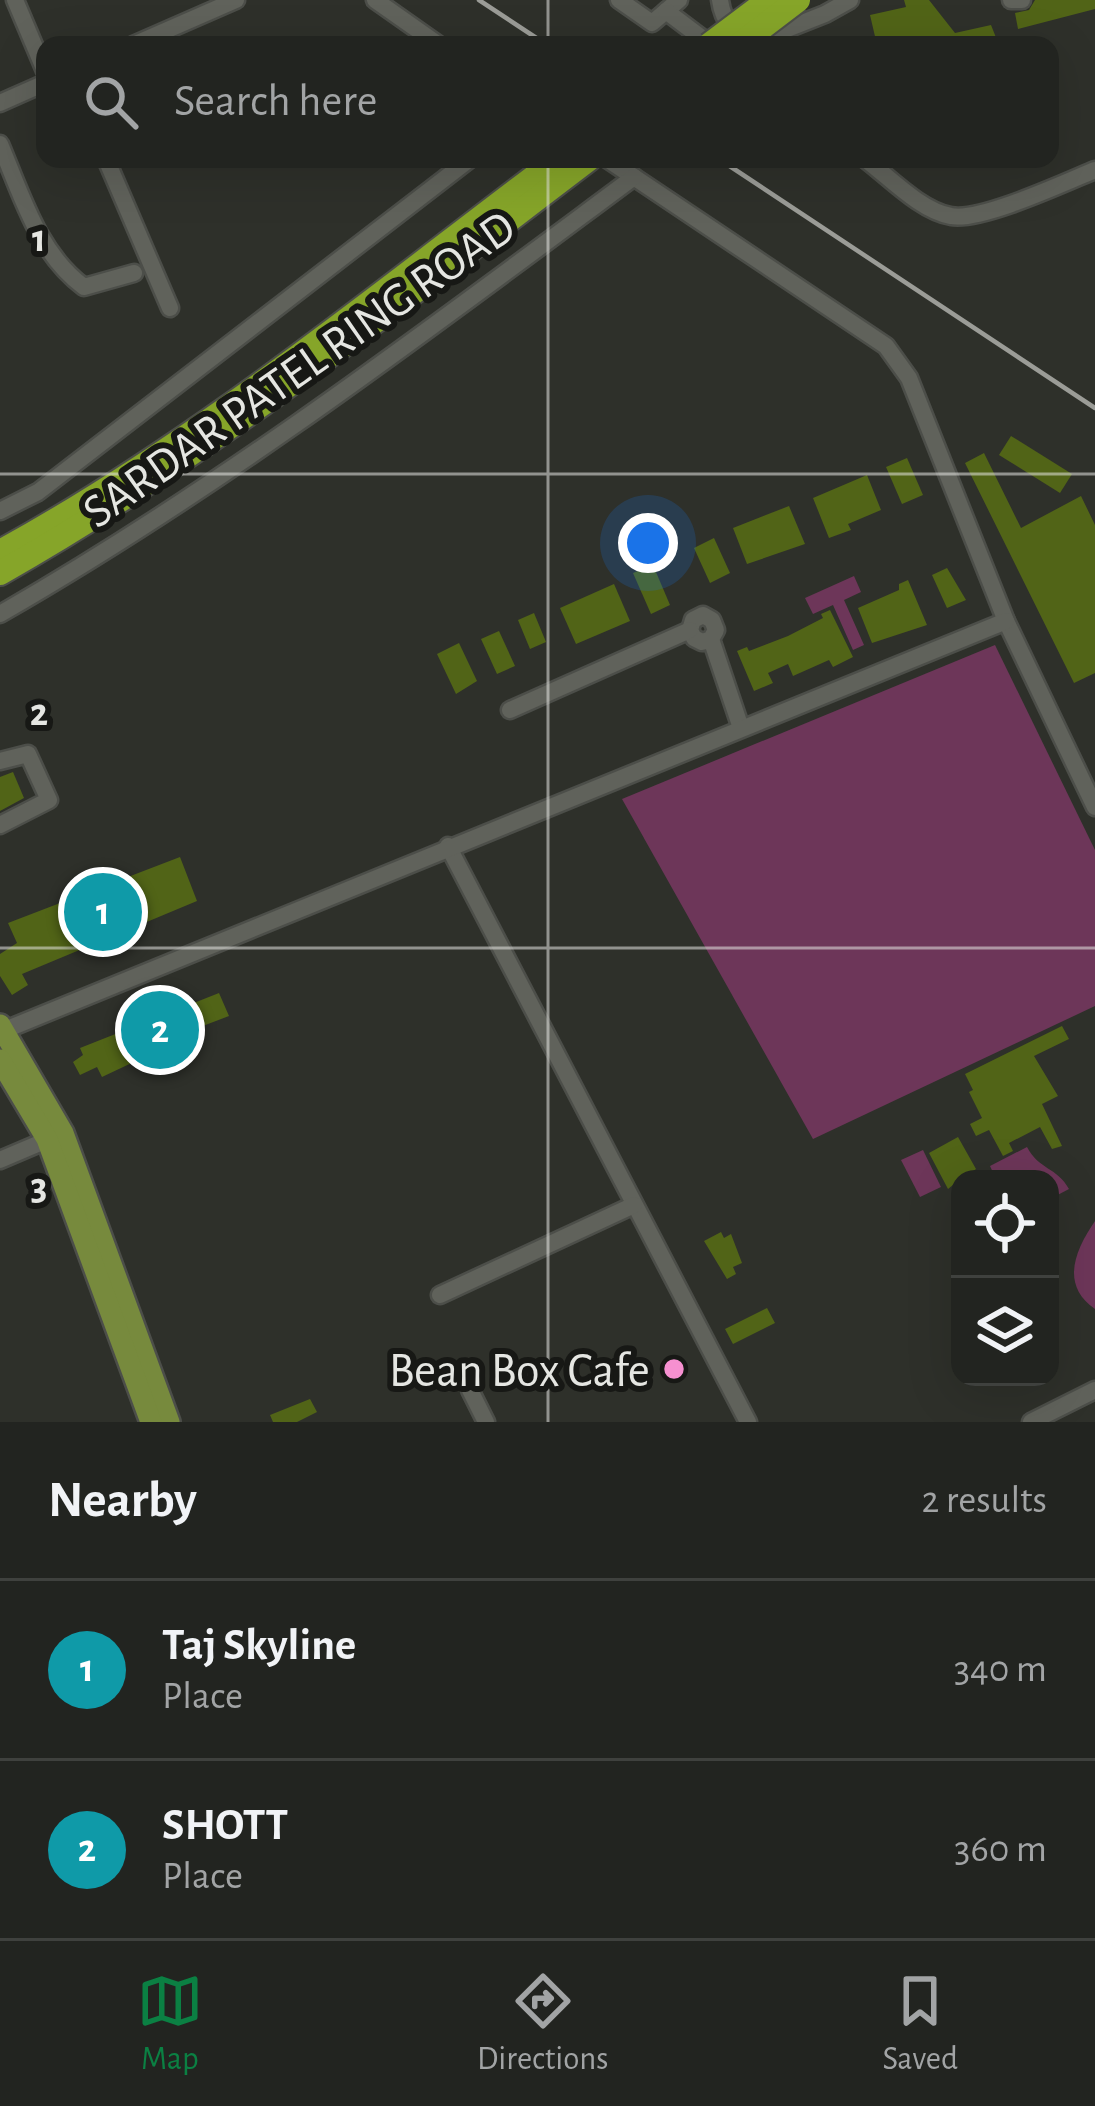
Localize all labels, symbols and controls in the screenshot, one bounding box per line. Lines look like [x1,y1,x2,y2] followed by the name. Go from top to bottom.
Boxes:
[36,36,1059,168] search box
[78,69,144,135] icon: search
[174,79,377,124] text: Search here
[75,203,524,538] street label: SARDAR PATEL RING ROAD
[32,220,46,259] text: 1
[618,513,678,573] your location
[30,694,48,733] text: 2
[64,867,142,957] pin: 1
[121,985,199,1075] pin: 2
[31,1168,47,1207] text: 3
[951,1170,1059,1386] map controls
[951,1170,1059,1278] button: locate
[951,1278,1059,1386] button: layers
[389,1348,650,1396] place label: Bean Box Cafe
[661,1356,687,1382] marker: Bean Box Cafe
[48,1475,197,1526] text: Nearby
[921,1481,1047,1520] text: 2 results
[162,1623,356,1668] text: Taj Skyline
[80,1650,94,1689] text: 1
[954,1650,1047,1689] text: 340 m
[162,1677,243,1716] text: Place
[162,1803,288,1848] text: SHOTT
[78,1830,96,1869] text: 2
[954,1830,1047,1869] text: 360 m
[162,1857,243,1896] text: Place
[137,1968,203,2080] tab: Map
[477,1968,608,2080] tab: Directions
[882,1968,958,2080] tab: Saved

